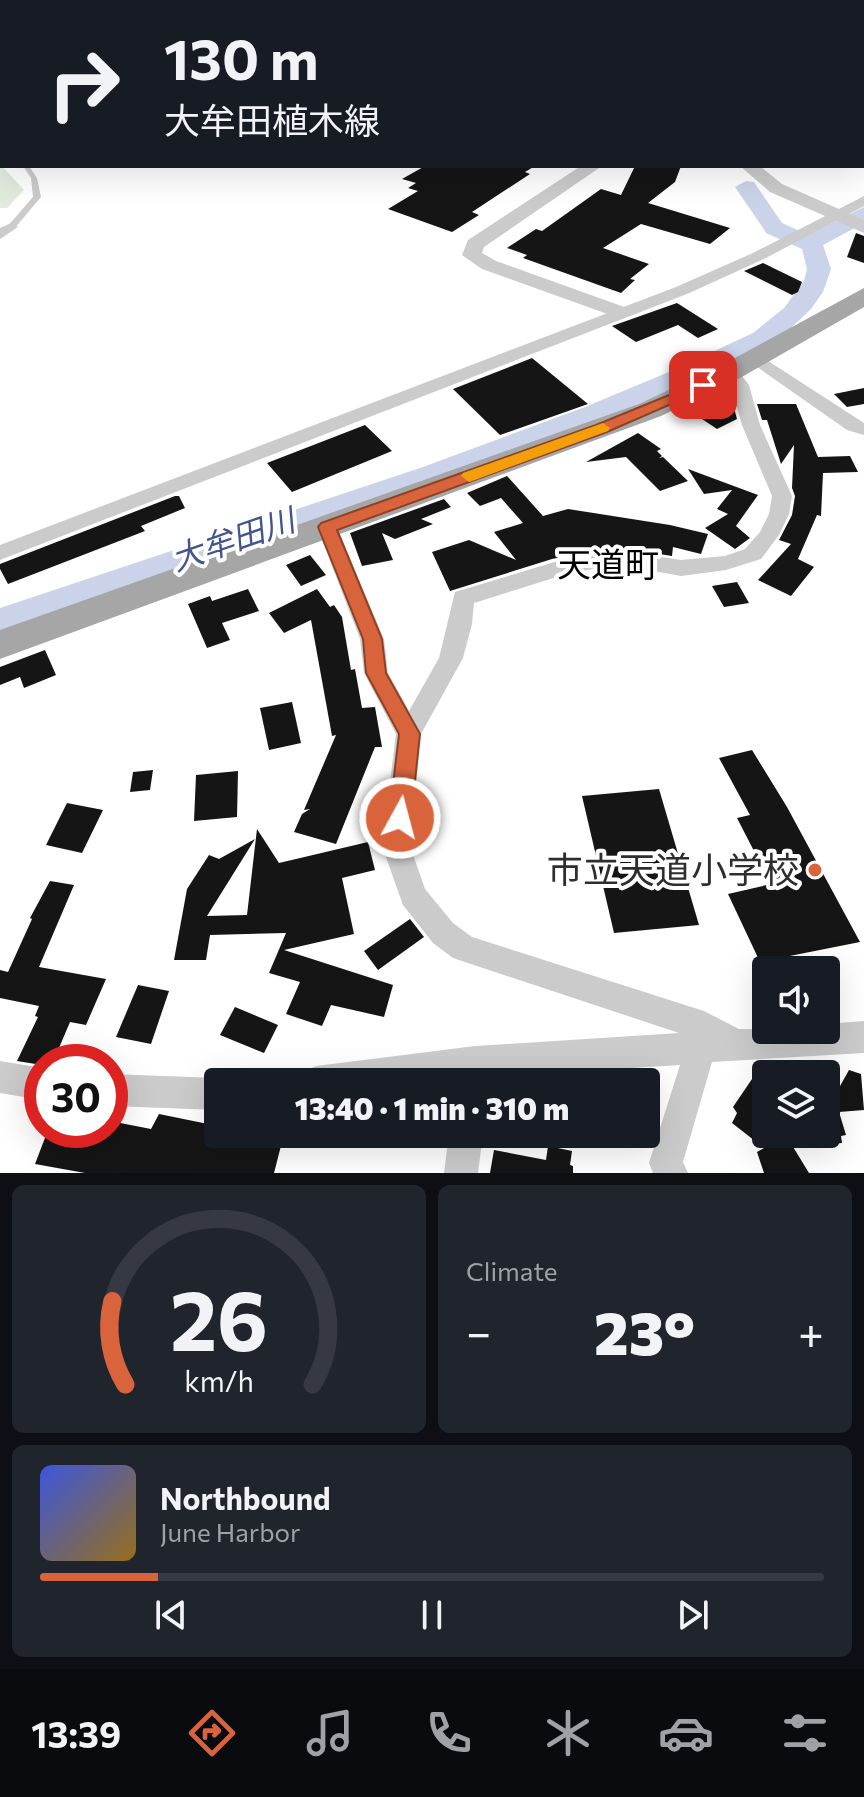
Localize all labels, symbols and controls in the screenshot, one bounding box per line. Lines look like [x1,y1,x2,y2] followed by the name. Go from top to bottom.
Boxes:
[164,23,319,92] text: 130 m
[32,32,136,136] icon: right
[164,97,380,141] text: 大牟田植木線
[669,351,737,419] pin
[681,363,725,407] icon: arrive
[165,497,302,578] water label: 大牟田川
[557,542,659,584] district label: 天道町
[358,776,442,860] position arrow
[547,846,799,890] place label: 市立天道小学校
[806,861,824,879] marker: 市立天道小学校
[752,956,840,1148] map controls
[752,956,840,1044] button: sound
[24,1044,128,1148] speed limit sign: 30
[752,1060,840,1148] button: layers
[295,1089,569,1126] text: 13:40 · 1 min · 310 m
[466,1255,558,1286] text: Climate
[170,1266,268,1368] text: 26
[594,1294,695,1367] text: 23°
[466,1304,491,1358] text: −
[798,1304,824,1358] text: +
[184,1363,254,1398] text: km/h
[160,1479,331,1516] text: Northbound
[160,1516,300,1547] text: June Harbor
[149,1593,193,1637] icon: previous
[410,1593,454,1637] icon: pause
[671,1593,715,1637] icon: next
[184,1705,240,1761] icon: directions
[302,1705,358,1761] icon: music
[421,1705,477,1761] icon: phone
[540,1705,596,1761] icon: climate
[658,1705,714,1761] icon: car
[777,1705,833,1761] icon: filters
[31,1711,121,1755] text: 13:39

